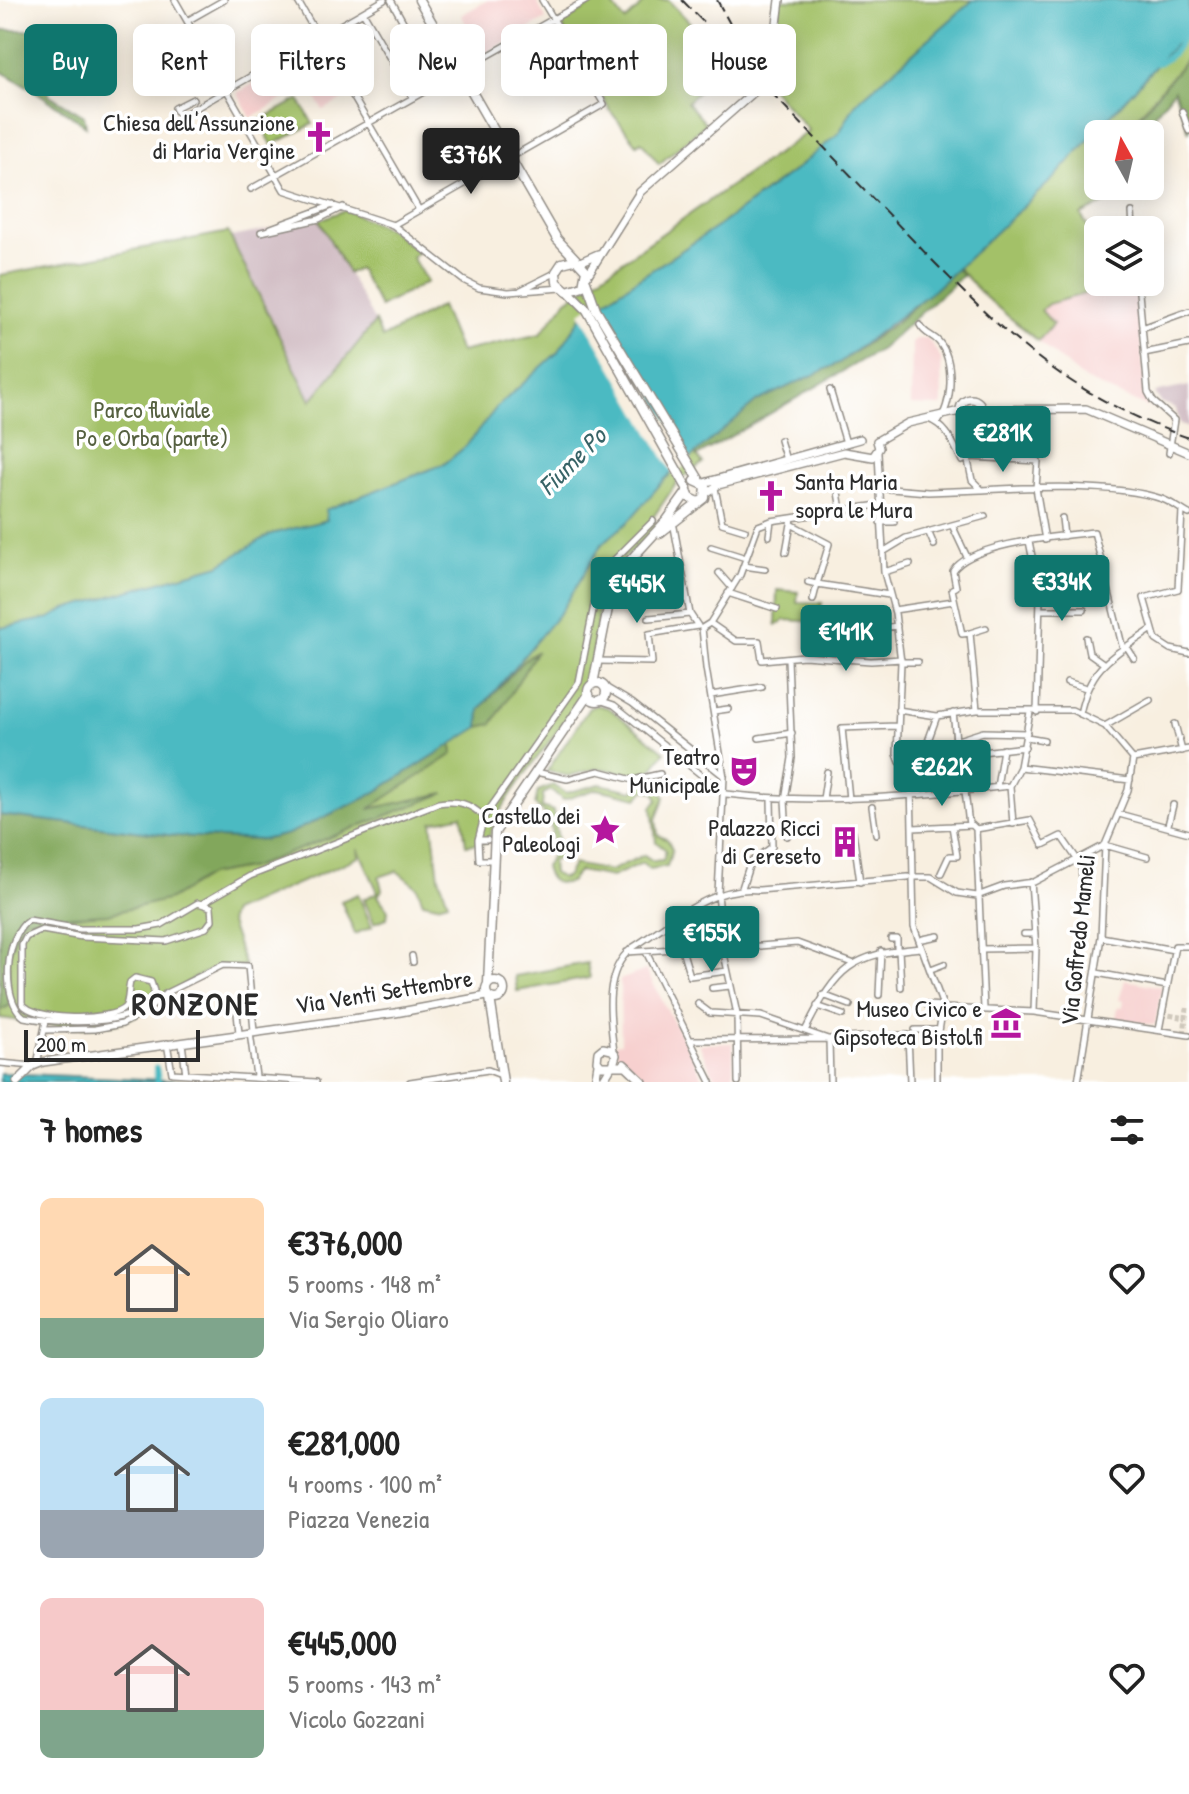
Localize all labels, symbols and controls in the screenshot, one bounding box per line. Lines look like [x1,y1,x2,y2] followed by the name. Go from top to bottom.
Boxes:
[24,24,117,96] chip: Buy
[133,24,235,96] chip: Rent
[251,24,374,96] chip: Filters
[390,24,485,96] chip: New
[501,24,667,96] chip: Apartment
[683,24,796,96] chip: House
[103,106,295,166] place label: Chiesa dell'Assunzione di Maria Vergine
[302,120,336,154] church icon: Chiesa dell'Assunzione di Maria Vergine
[1084,120,1164,200] north arrow
[1084,120,1164,296] map controls
[415,128,527,196] pin: €376K
[441,136,502,171] text: €376K
[1084,216,1164,296] button: layers
[76,393,228,453] park label: Parco fluviale Po e Orba (parte)
[947,406,1059,474] pin: €281K
[974,414,1032,449] text: €281K
[530,417,615,502] water label: Fiume Po
[795,465,912,525] place label: Santa Maria sopra le Mura
[754,479,788,513] church icon: Santa Maria sopra le Mura
[1006,555,1118,623] pin: €334K
[581,557,693,625] pin: €445K
[1032,563,1092,598] text: €334K
[609,565,665,600] text: €445K
[790,605,902,673] pin: €141K
[819,613,873,648] text: €141K
[630,740,720,800] place label: Teatro Municipale
[886,740,998,808] pin: €262K
[912,748,972,783] text: €262K
[727,754,761,788] theatre icon: Teatro Municipale
[482,799,581,859] place label: Castello dei Paleologi
[708,811,821,871] place label: Palazzo Ricci di Cereseto
[588,813,622,847] place icon: Castello dei Paleologi
[828,825,862,859] building icon: Palazzo Ricci di Cereseto
[1052,853,1102,1027] street label: Via Goffredo Mameli
[656,906,768,974] pin: €155K
[683,914,741,949] text: €155K
[293,961,475,1021] street label: Via Venti Settembre
[132,982,260,1025] district label: RONZONE
[833,992,982,1052] place label: Museo Civico e Gipsoteca Bistolfi
[989,1006,1023,1040] museum icon: Museo Civico e Gipsoteca Bistolfi
[24,1026,200,1062] scale bar
[36,1029,86,1059] text: 200 m
[40,1107,142,1153] text: 7 homes
[1105,1108,1149,1152] icon: filters
[288,1220,403,1266] text: €376,000
[104,1230,200,1326] icon: home
[1105,1256,1149,1300] icon: heart
[288,1266,441,1301] text: 5 rooms · 148 m²
[288,1301,449,1336] text: Via Sergio Oliaro
[288,1420,400,1466] text: €281,000
[104,1430,200,1526] icon: home
[1105,1456,1149,1500] icon: heart
[288,1466,442,1501] text: 4 rooms · 100 m²
[288,1501,429,1536] text: Piazza Venezia
[288,1620,397,1666] text: €445,000
[104,1630,200,1726] icon: home
[1105,1656,1149,1700] icon: heart
[288,1666,441,1701] text: 5 rooms · 143 m²
[288,1701,425,1736] text: Vicolo Gozzani

